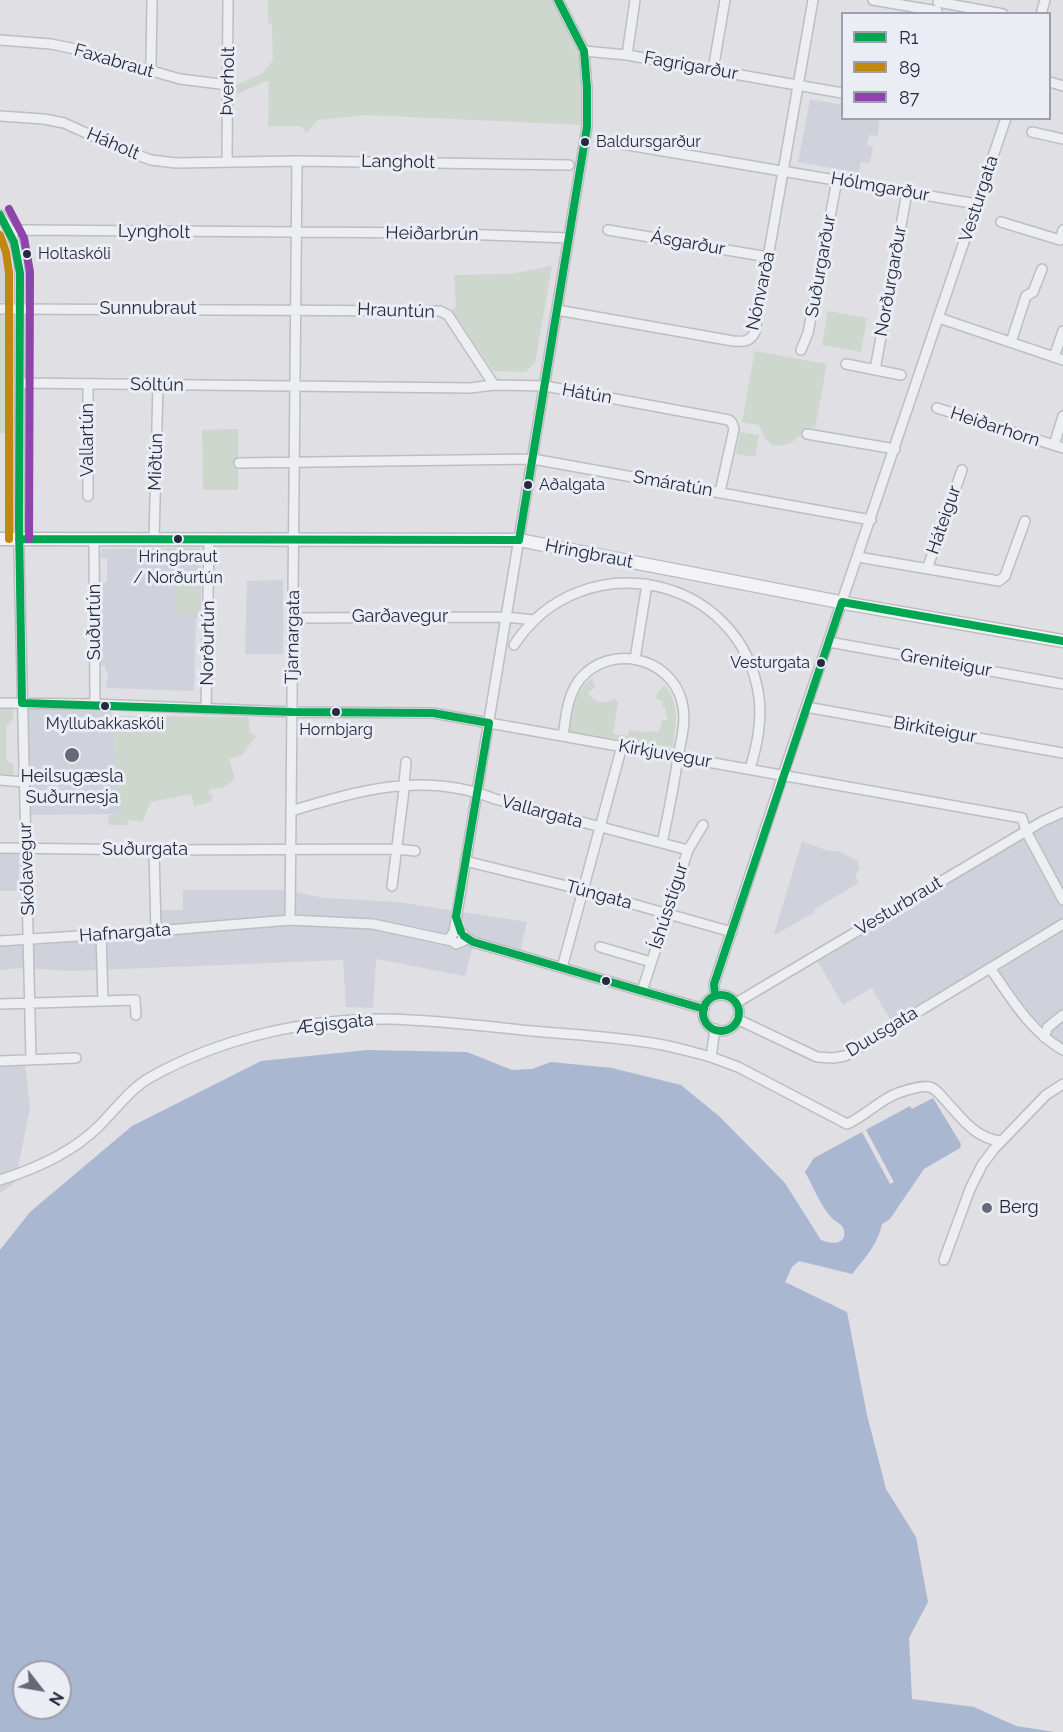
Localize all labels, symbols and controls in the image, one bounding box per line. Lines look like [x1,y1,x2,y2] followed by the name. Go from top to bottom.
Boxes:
[841,12,1051,120] legend
[899,27,918,48] text: R1
[72,39,156,83] street label: Faxabraut
[217,46,239,116] street label: Þverholt
[642,47,740,85] street label: Fagrigarður
[899,57,920,78] text: 89
[899,87,919,108] text: 87
[83,123,143,165] street label: Háholt
[596,132,701,152] place label: Baldursgarður
[579,136,591,148] marker: Baldursgarður
[361,151,435,173] street label: Langholt
[955,153,1003,245] street label: Vesturgata
[829,168,931,206] street label: Hólmgarður
[801,213,841,319] street label: Suðurgarður
[118,221,190,243] street label: Lyngholt
[385,222,479,246] street label: Heiðarbrún
[871,224,911,338] street label: Norðurgarður
[649,226,727,260] street label: Ásgarður
[38,244,111,264] place label: Holtaskóli
[21,248,33,260] marker: Holtaskóli
[742,250,780,332] street label: Nónvarða
[99,298,197,320] street label: Sunnubraut
[357,299,435,323] street label: Hrauntún
[130,374,184,396] street label: Sóltún
[560,379,614,409] street label: Hátún
[948,402,1042,452] street label: Heiðarhorn
[77,403,99,477] street label: Vallartún
[144,433,168,491] street label: Miðtún
[631,466,715,502] street label: Smáratún
[539,475,605,495] place label: Aðalgata
[522,479,534,491] marker: Aðalgata
[922,483,966,557] street label: Háteigur
[172,533,184,545] marker: Hringbraut / Norðurtún
[543,535,635,573] street label: Hringbraut
[133,547,223,585] place label: Hringbraut / Norðurtún
[84,584,106,660] street label: Suðurtún
[281,590,305,684] street label: Tjarnargata
[196,600,220,686] street label: Norðurtún
[352,606,448,628] street label: Garðavegur
[899,644,993,682] street label: Greniteigur
[730,653,810,673] place label: Vesturgata
[815,657,827,669] marker: Vesturgata
[99,700,111,712] marker: Myllubakkaskóli
[330,706,342,718] marker: Hornbjarg
[892,712,978,748] street label: Birkiteigur
[46,714,164,734] place label: Myllubakkaskóli
[299,720,373,740] place label: Hornbjarg
[617,735,713,773] street label: Kirkjuvegur
[63,746,81,764] marker: Heilsugæsla Suðurnesja
[20,766,124,808] place label: Heilsugæsla Suðurnesja
[499,791,585,833] street label: Vallargata
[15,822,39,916] street label: Skólavegur
[102,839,188,861] street label: Suðurgata
[645,860,693,952] street label: Íshússtígur
[852,872,946,940] street label: Vesturbraut
[564,876,634,914] street label: Túngata
[78,919,172,947] street label: Hafnargata
[600,975,612,987] unlabelled marker
[842,1002,922,1062] street label: Duusgata
[295,1009,375,1039] street label: Ægisgata
[999,1197,1039,1219] place label: Berg
[980,1201,994,1215] marker: Berg
[12,1660,72,1720] north arrow
[45,1688,67,1709] text: N

